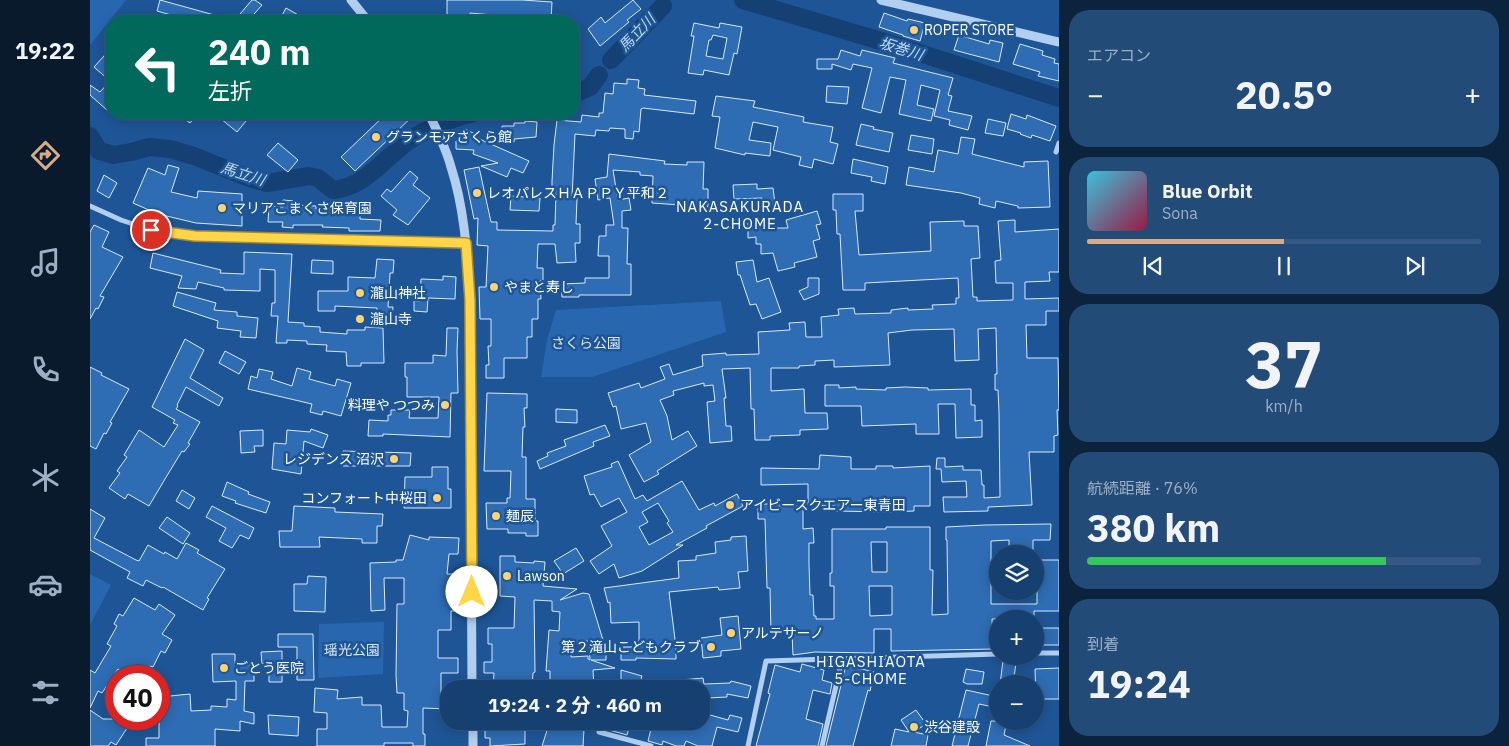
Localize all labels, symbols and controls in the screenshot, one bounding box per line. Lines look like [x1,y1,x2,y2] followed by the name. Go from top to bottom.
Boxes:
[614,8,660,55] water label: 馬立川
[924,21,1014,39] place label: ROPER STORE
[908,24,920,36] marker: ROPER STORE
[208,29,311,75] text: 240 m
[877,33,927,65] water label: 坂巻川
[125,35,190,100] icon: left
[15,36,75,65] text: 19:22
[1087,45,1151,65] text: エアコン
[1235,70,1333,119] text: 20.5°
[208,76,252,105] text: 左折
[1087,76,1104,113] text: −
[1464,76,1481,113] text: +
[386,128,512,146] place label: グランモアさくら館
[370,131,382,143] marker: グランモアさくら館
[28,138,63,173] icon: directions
[219,158,269,190] water label: 馬立川
[1162,179,1252,203] text: Blue Orbit
[487,184,669,202] place label: レオパレスＨＡＰＰＹ平和２
[471,187,483,199] marker: レオパレスＨＡＰＰＹ平和２
[676,197,804,233] district label: NAKASAKURADA 2-CHOME
[232,199,372,217] place label: マリアこまくさ保育園
[216,202,228,214] marker: マリアこまくさ保育園
[1162,203,1198,223] text: Sona
[130,209,172,251] pin
[137,216,165,244] icon: arrive
[28,245,63,280] icon: music
[1139,252,1167,280] icon: previous
[1270,252,1298,280] icon: pause
[1401,252,1429,280] icon: next
[504,278,574,296] place label: やまと寿し
[488,281,500,293] marker: やまと寿し
[370,284,426,302] place label: 瀧山神社
[354,287,366,299] marker: 瀧山神社
[370,310,412,328] place label: 瀧山寺
[354,313,366,325] marker: 瀧山寺
[1245,321,1323,406] text: 37
[551,334,621,352] park label: さくら公園
[28,352,63,387] icon: phone
[348,396,435,414] place label: 料理や つつみ
[1265,396,1303,416] text: km/h
[439,399,451,411] marker: 料理や つつみ
[283,450,384,468] place label: レジデンス 沼沢
[388,453,400,465] marker: レジデンス 沼沢
[28,460,63,495] icon: climate
[1087,478,1198,498] text: 航続距離 · 76%
[301,489,427,507] place label: コンフォート中桜田
[431,492,443,504] marker: コンフォート中桜田
[740,496,906,514] place label: アイビースクエアー東青田
[724,499,736,511] marker: アイビースクエアー東青田
[1087,503,1220,552] text: 380 km
[506,507,534,525] place label: 麺辰
[490,510,502,522] marker: 麺辰
[989,545,1044,730] map controls
[989,545,1044,600] button: layers
[445,565,497,617] position arrow
[28,567,63,602] icon: car
[517,567,565,585] place label: Lawson
[501,570,513,582] marker: Lawson
[989,610,1044,665] button: +
[741,624,824,642] place label: アルテサーノ
[725,627,737,639] marker: アルテサーノ
[1087,634,1119,654] text: 到着
[561,638,701,656] place label: 第２滝山こどもクラブ
[324,641,380,659] park label: 瑶光公園
[705,641,717,653] marker: 第２滝山こどもクラブ
[816,652,926,688] district label: HIGASHIAOTA 5-CHOME
[234,659,304,677] place label: ごとう医院
[1087,659,1191,708] text: 19:24
[218,662,230,674] marker: ごとう医院
[105,665,170,730] speed limit sign: 40
[28,675,63,710] icon: filters
[989,675,1044,730] button: −
[488,693,662,717] text: 19:24 · 2 分 · 460 m
[924,718,980,736] place label: 渋谷建設
[908,721,920,733] marker: 渋谷建設

